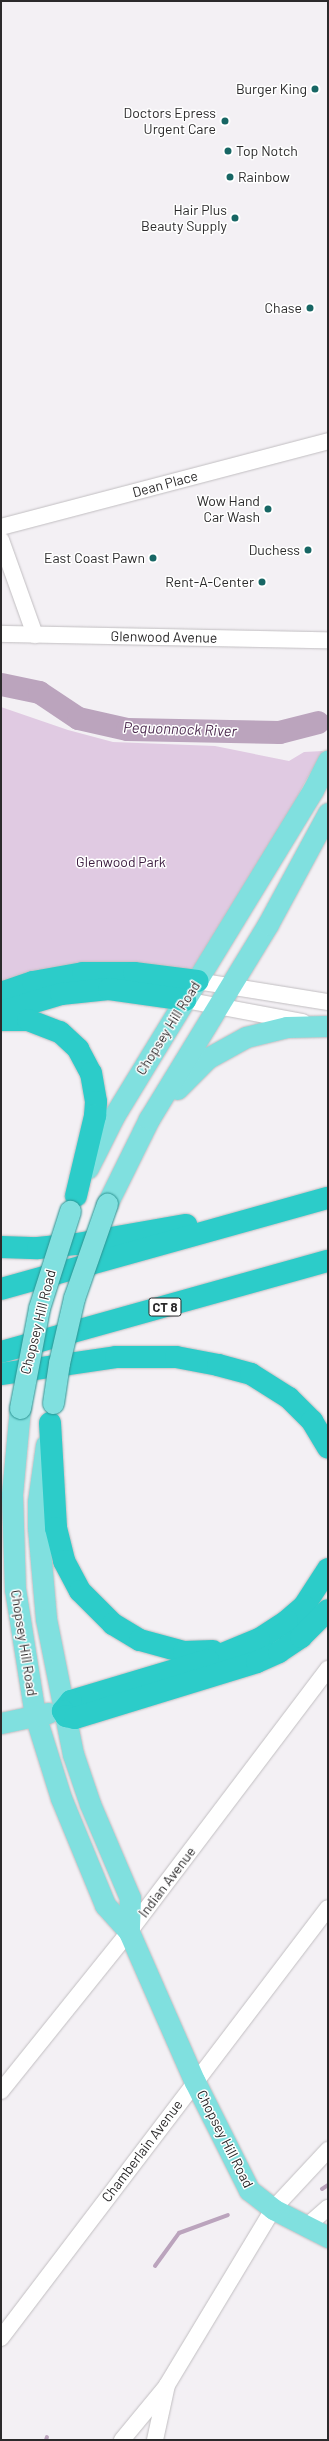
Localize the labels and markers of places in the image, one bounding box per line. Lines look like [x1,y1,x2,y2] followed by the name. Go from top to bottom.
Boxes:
[236,81,307,97] place label: Burger King
[310,84,320,94] marker: Burger King
[124,105,216,138] place label: Doctors Epress Urgent Care
[219,115,231,127] marker: Doctors Epress Urgent Care
[236,143,298,159] place label: Top Notch
[223,146,233,156] marker: Top Notch
[238,169,290,185] place label: Rainbow
[225,172,235,182] marker: Rainbow
[141,202,227,234] place label: Hair Plus Beauty Supply
[230,213,240,223] marker: Hair Plus Beauty Supply
[265,300,302,316] place label: Chase
[305,303,315,313] marker: Chase
[197,493,260,526] place label: Wow Hand Car Wash
[263,504,273,514] marker: Wow Hand Car Wash
[249,542,300,558] place label: Duchess
[303,545,313,555] marker: Duchess
[44,550,145,566] place label: East Coast Pawn
[148,553,158,563] marker: East Coast Pawn
[165,574,254,590] place label: Rent-A-Center
[257,577,267,587] marker: Rent-A-Center

